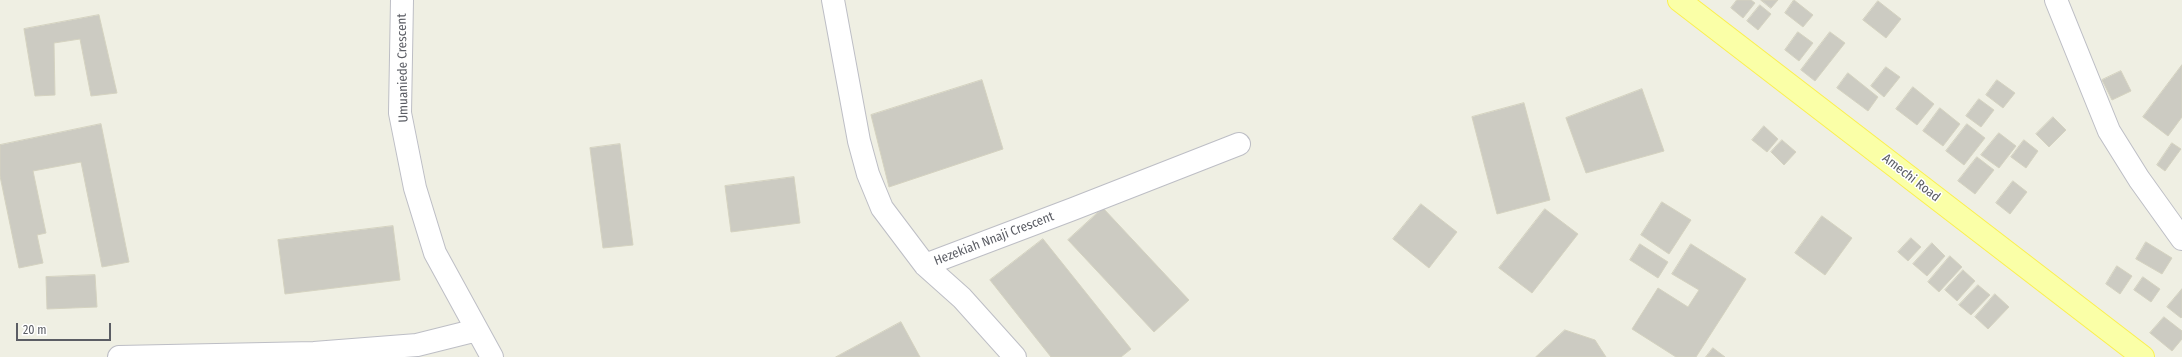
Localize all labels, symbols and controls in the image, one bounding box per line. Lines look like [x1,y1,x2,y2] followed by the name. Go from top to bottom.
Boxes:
[394,13,412,123] street label: Umuaniede Crescent
[1879,151,1943,205] street label: Amechi Road
[932,209,1056,269] street label: Hezekiah Nnaji Crescent
[18,315,113,341] scale bar
[23,323,47,337] text: 20 m

